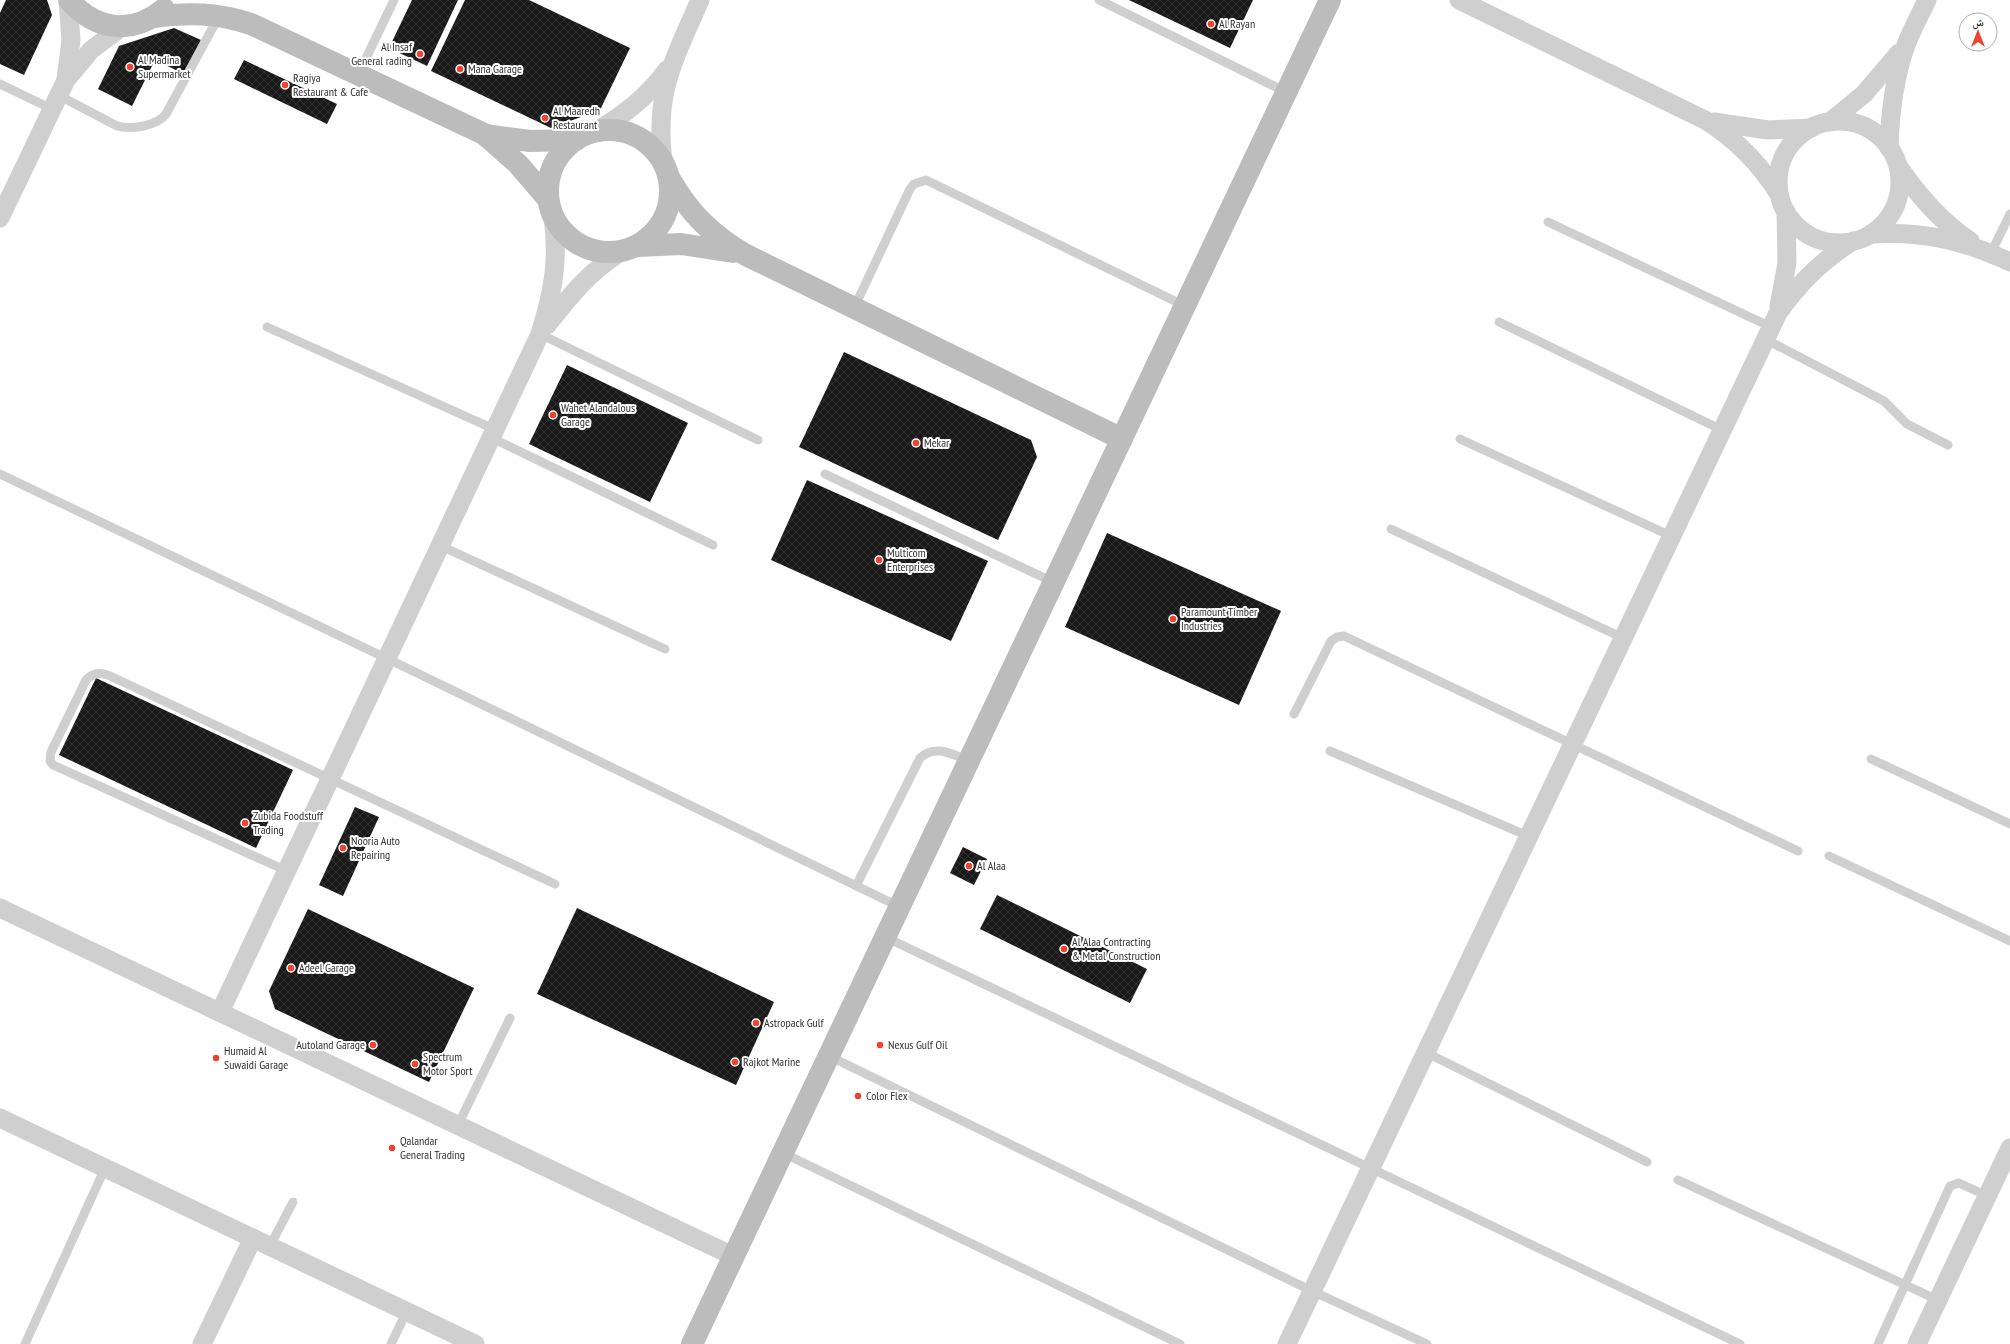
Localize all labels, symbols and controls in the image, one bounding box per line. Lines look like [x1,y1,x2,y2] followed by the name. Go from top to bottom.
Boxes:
[1958,12,1998,52] north arrow
[1972,15,1984,30] text: ش
[1219,16,1255,31] place label: Al Rayan
[1206,19,1216,29] marker: Al Rayan
[351,39,413,68] place label: Al Insaf General rading
[415,49,425,59] marker: Al Insaf General rading
[138,52,191,81] place label: Al Madina Supermarket
[468,61,522,76] place label: Mana Garage
[125,62,135,72] marker: Al Madina Supermarket
[455,64,465,74] marker: Mana Garage
[293,70,368,99] place label: Ragiya Restaurant & Cafe
[280,80,290,90] marker: Ragiya Restaurant & Cafe
[553,103,600,132] place label: Al Maaredh Restaurant
[540,113,550,123] marker: Al Maaredh Restaurant
[561,400,635,429] place label: Wahet Alandalous Garage
[548,410,558,420] marker: Wahet Alandalous Garage
[924,435,950,450] place label: Mekar
[911,438,921,448] marker: Mekar
[887,545,933,574] place label: Multicom Enterprises
[874,555,884,565] marker: Multicom Enterprises
[1181,604,1258,633] place label: Paramount Timber Industries
[1168,614,1178,624] marker: Paramount Timber Industries
[253,808,324,837] place label: Zubida Foodstuff Trading
[240,818,250,828] marker: Zubida Foodstuff Trading
[351,833,400,862] place label: Nooria Auto Repairing
[338,843,348,853] marker: Nooria Auto Repairing
[977,858,1006,873] place label: Al Alaa
[964,861,974,871] marker: Al Alaa
[1072,934,1161,963] place label: Al Alaa Contracting & Metal Construction
[1059,944,1069,954] marker: Al Alaa Contracting & Metal Construction
[299,960,354,975] place label: Adeel Garage
[286,963,296,973] marker: Adeel Garage
[764,1015,825,1030] place label: Astropack Gulf
[751,1018,761,1028] marker: Astropack Gulf
[296,1037,365,1052] place label: Autoland Garage
[888,1037,948,1052] place label: Nexus Gulf Oil
[368,1040,378,1050] marker: Autoland Garage
[875,1040,885,1050] marker: Nexus Gulf Oil
[224,1043,288,1072] place label: Humaid Al Suwaidi Garage
[423,1049,473,1078] place label: Spectrum Motor Sport
[211,1053,221,1063] marker: Humaid Al Suwaidi Garage
[743,1054,800,1069] place label: Rajkot Marine
[730,1057,740,1067] marker: Rajkot Marine
[410,1059,420,1069] marker: Spectrum Motor Sport
[866,1088,908,1103] place label: Color Flex
[853,1091,863,1101] marker: Color Flex
[400,1133,465,1162] place label: Qalandar General Trading
[387,1143,397,1153] marker: Qalandar General Trading

